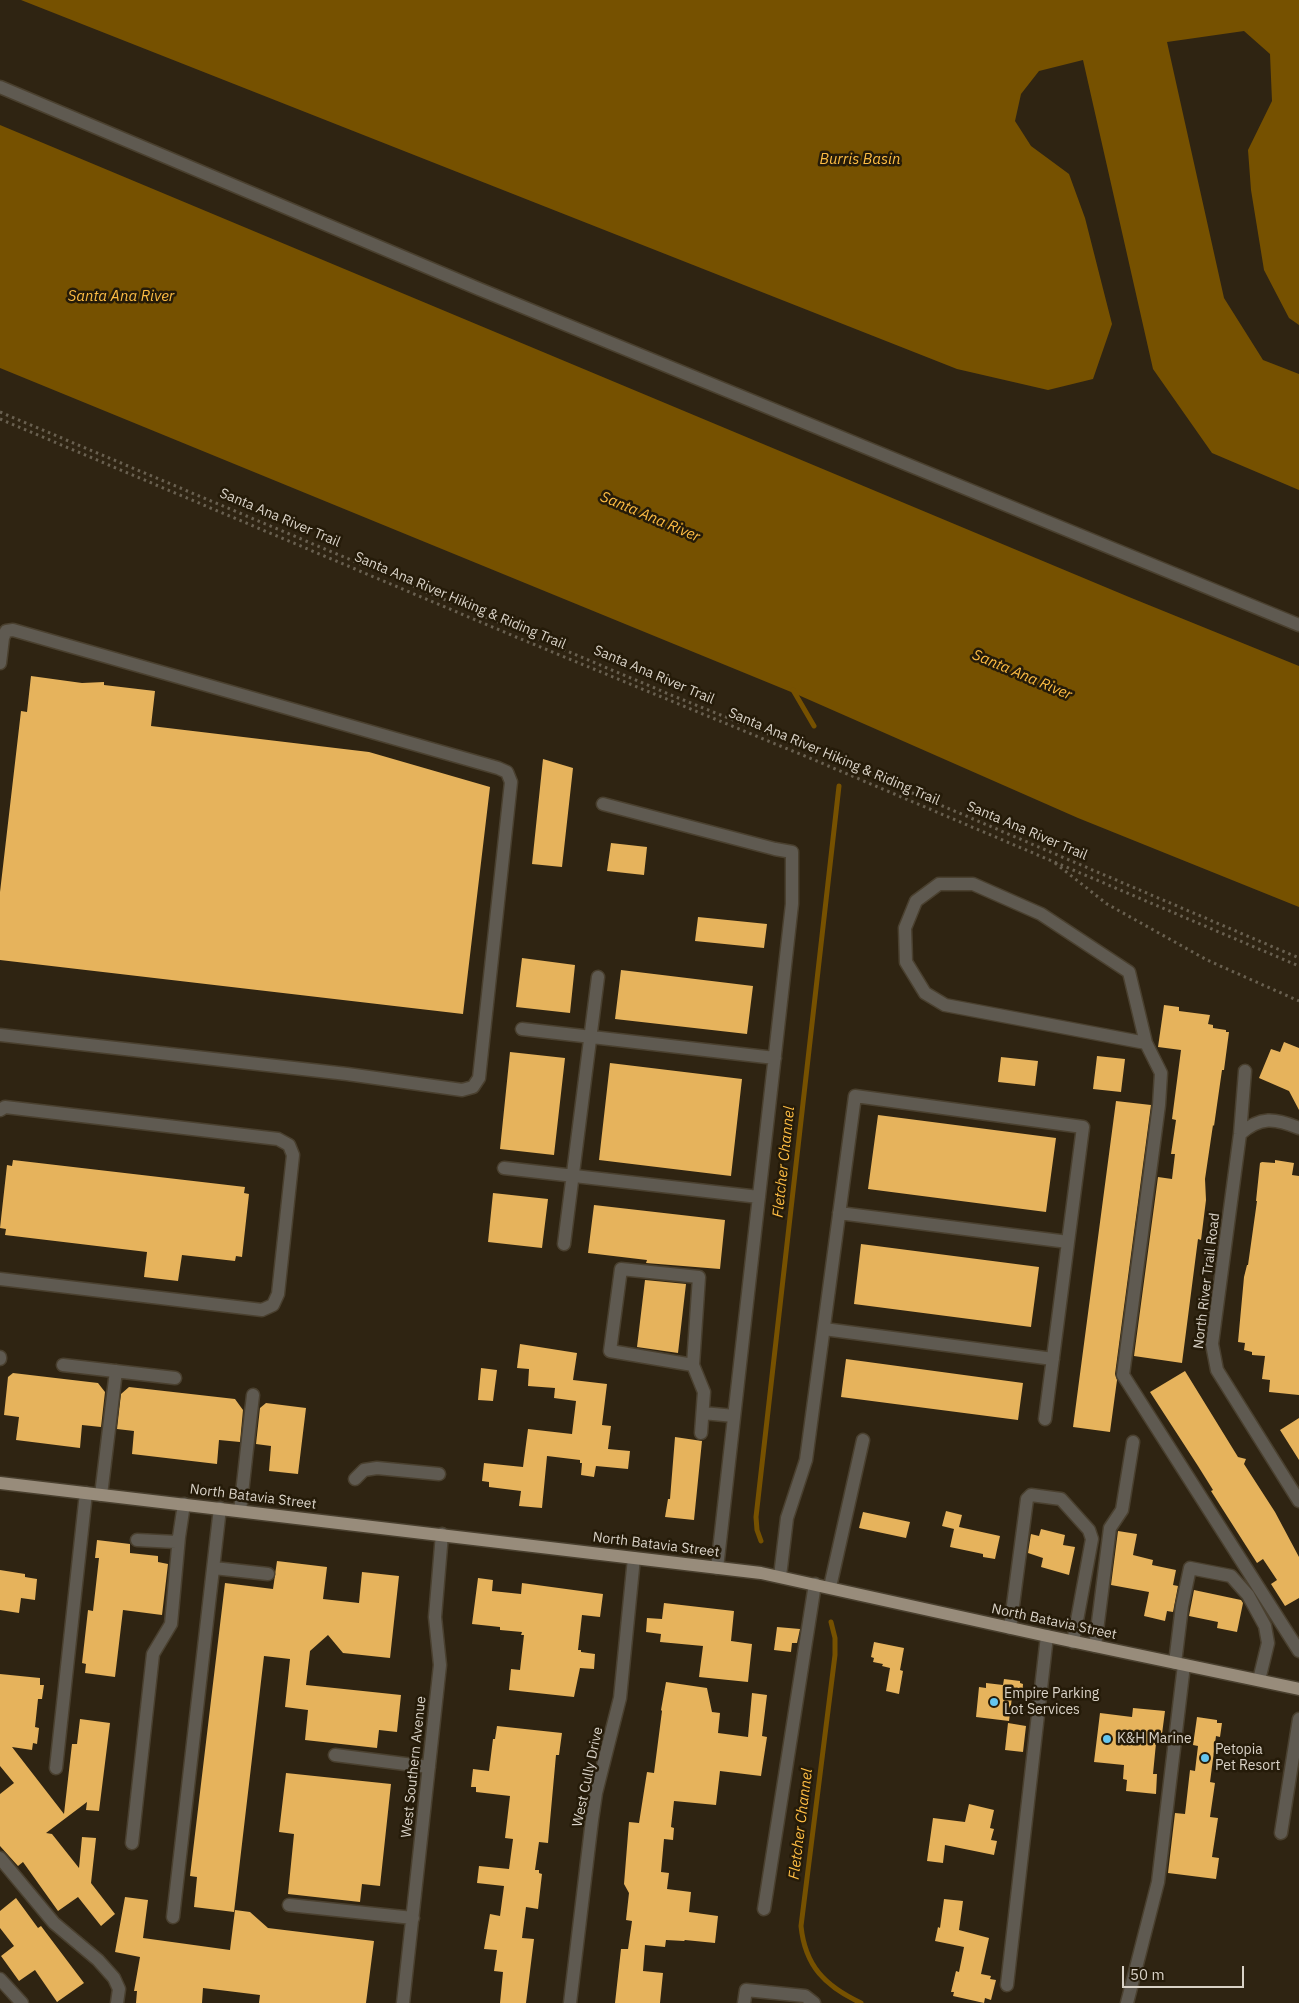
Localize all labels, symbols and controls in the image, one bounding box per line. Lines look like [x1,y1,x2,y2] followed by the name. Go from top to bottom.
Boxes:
[820,151,900,169] water label: Burris Basin
[68,288,174,306] water label: Santa Ana River
[217,485,343,551] street label: Santa Ana River Trail
[597,488,703,546] water label: Santa Ana River
[352,549,568,653] street label: Santa Ana River Hiking & Riding Trail
[591,642,717,708] street label: Santa Ana River Trail
[969,646,1075,704] water label: Santa Ana River
[726,705,942,809] street label: Santa Ana River Hiking & Riding Trail
[964,798,1090,864] street label: Santa Ana River Trail
[769,1105,799,1219] water label: Fletcher Channel
[1190,1212,1224,1350] street label: North River Trail Road
[189,1481,317,1513] street label: North Batavia Street
[592,1529,720,1561] street label: North Batavia Street
[990,1601,1118,1643] street label: North Batavia Street
[1004,1686,1099,1718] place label: Empire Parking Lot Services
[398,1695,430,1839] street label: West Southern Avenue
[988,1696,1000,1708] marker: Empire Parking Lot Services
[569,1726,607,1828] street label: West Cully Drive
[1117,1731,1192,1747] place label: K&H Marine
[1101,1733,1113,1745] marker: K&H Marine
[1215,1742,1280,1774] place label: Petopia Pet Resort
[1199,1752,1211,1764] marker: Petopia Pet Resort
[785,1767,817,1881] water label: Fletcher Channel
[1124,1956,1246,1988] scale bar
[1130,1965,1165,1984] text: 50 m

